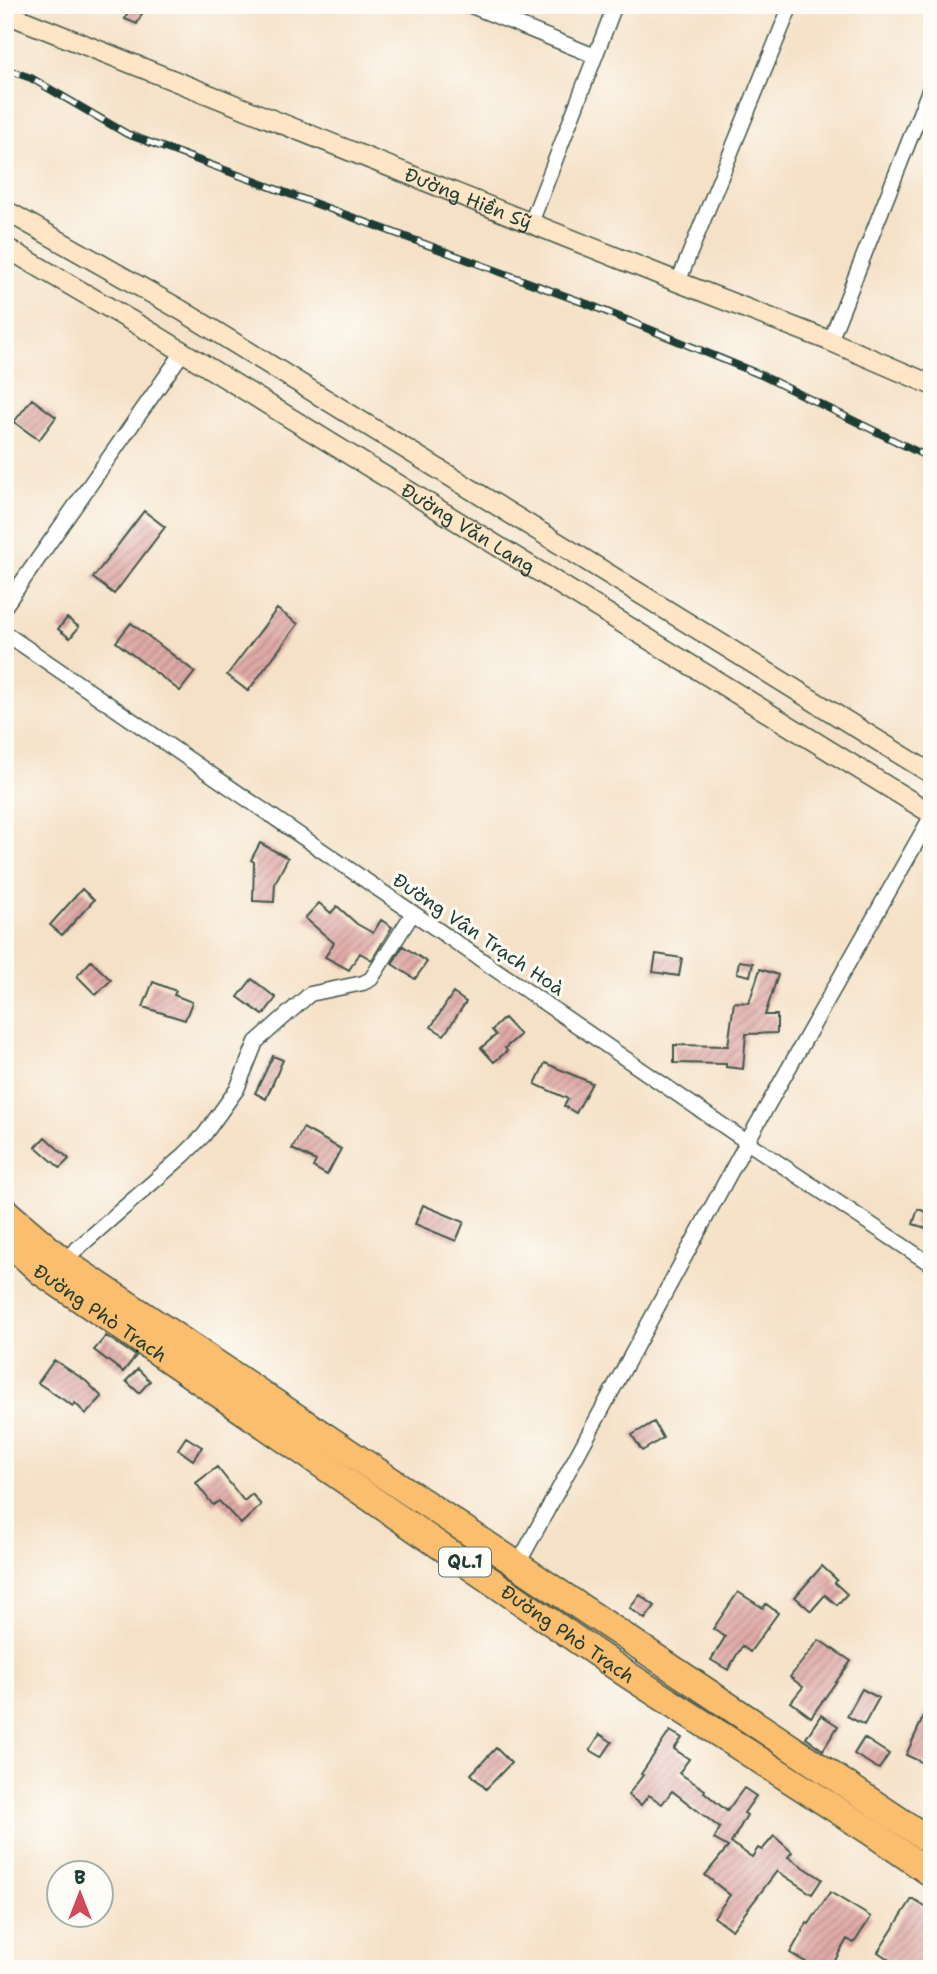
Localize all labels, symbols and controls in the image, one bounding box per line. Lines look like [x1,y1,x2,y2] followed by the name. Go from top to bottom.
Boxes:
[401,162,536,235] street label: Đường Hiền Sỹ
[396,478,540,579] street label: Đường Văn Lang
[388,868,570,1001] street label: Đường Vân Trạch Hoà
[28,1259,172,1368] street label: Đường Phò Trạch
[439,1548,491,1576] road number: QL.1
[496,1579,639,1689] street label: Đường Phò Trạch
[46,1858,116,1928] north arrow
[74,1865,86,1890] text: B

